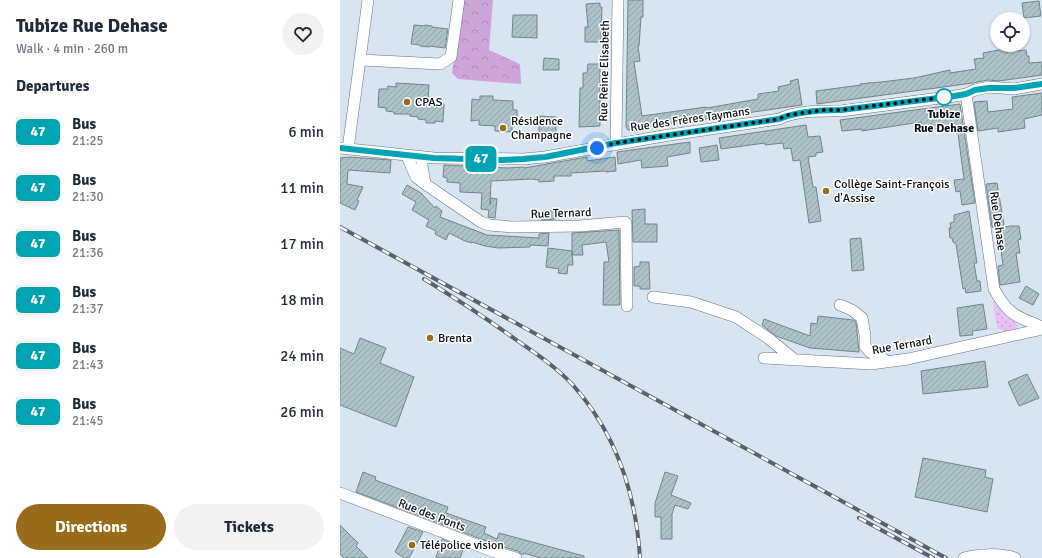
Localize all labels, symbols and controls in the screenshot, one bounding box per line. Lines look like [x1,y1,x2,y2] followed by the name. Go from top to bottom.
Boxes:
[990,12,1030,52] map controls
[990,12,1030,52] button: locate
[282,13,324,55] button: heart
[16,14,168,38] text: Tubize Rue Dehase
[596,20,613,122] street label: Rue Reine Elisabeth
[16,41,128,57] text: Walk · 4 min · 260 m
[16,77,89,95] text: Departures
[935,88,953,106] marker: Tubize Rue Dehase
[415,95,443,110] place label: CPAS
[402,97,412,107] marker: CPAS
[629,104,751,135] street label: Rue des Frères Taymans
[914,107,974,136] place label: Tubize Rue Dehase
[511,114,572,143] place label: Résidence Champagne
[72,115,96,133] text: Bus
[30,123,46,140] text: 47
[288,123,324,141] text: 6 min
[498,123,508,133] marker: Résidence Champagne
[72,133,104,149] text: 21:25
[587,138,607,158] your location
[463,146,499,172] line badge: 47
[473,150,489,167] text: 47
[72,171,96,189] text: Bus
[834,177,949,206] place label: Collège Saint-François d'Assise
[30,179,46,196] text: 47
[280,179,324,197] text: 11 min
[821,186,831,196] marker: Collège Saint-François d'Assise
[72,189,104,205] text: 21:30
[986,190,1009,252] street label: Rue Dehase
[530,205,592,222] street label: Rue Ternard
[72,227,96,245] text: Bus
[30,235,46,252] text: 47
[280,235,324,253] text: 17 min
[72,245,104,261] text: 21:36
[72,283,96,301] text: Bus
[30,291,46,308] text: 47
[280,291,324,309] text: 18 min
[72,301,104,317] text: 21:37
[438,331,472,346] place label: Brenta
[425,333,435,343] marker: Brenta
[871,333,933,358] street label: Rue Ternard
[72,339,96,357] text: Bus
[30,347,46,364] text: 47
[280,347,324,365] text: 24 min
[72,357,104,373] text: 21:43
[72,395,96,413] text: Bus
[30,403,46,420] text: 47
[280,403,324,421] text: 26 min
[72,413,104,429] text: 21:45
[396,496,468,535] street label: Rue des Ponts
[16,504,166,550] button: Directions
[174,504,324,550] button: Tickets
[420,538,504,553] place label: Télépolice vision
[407,540,417,550] marker: Télépolice vision

